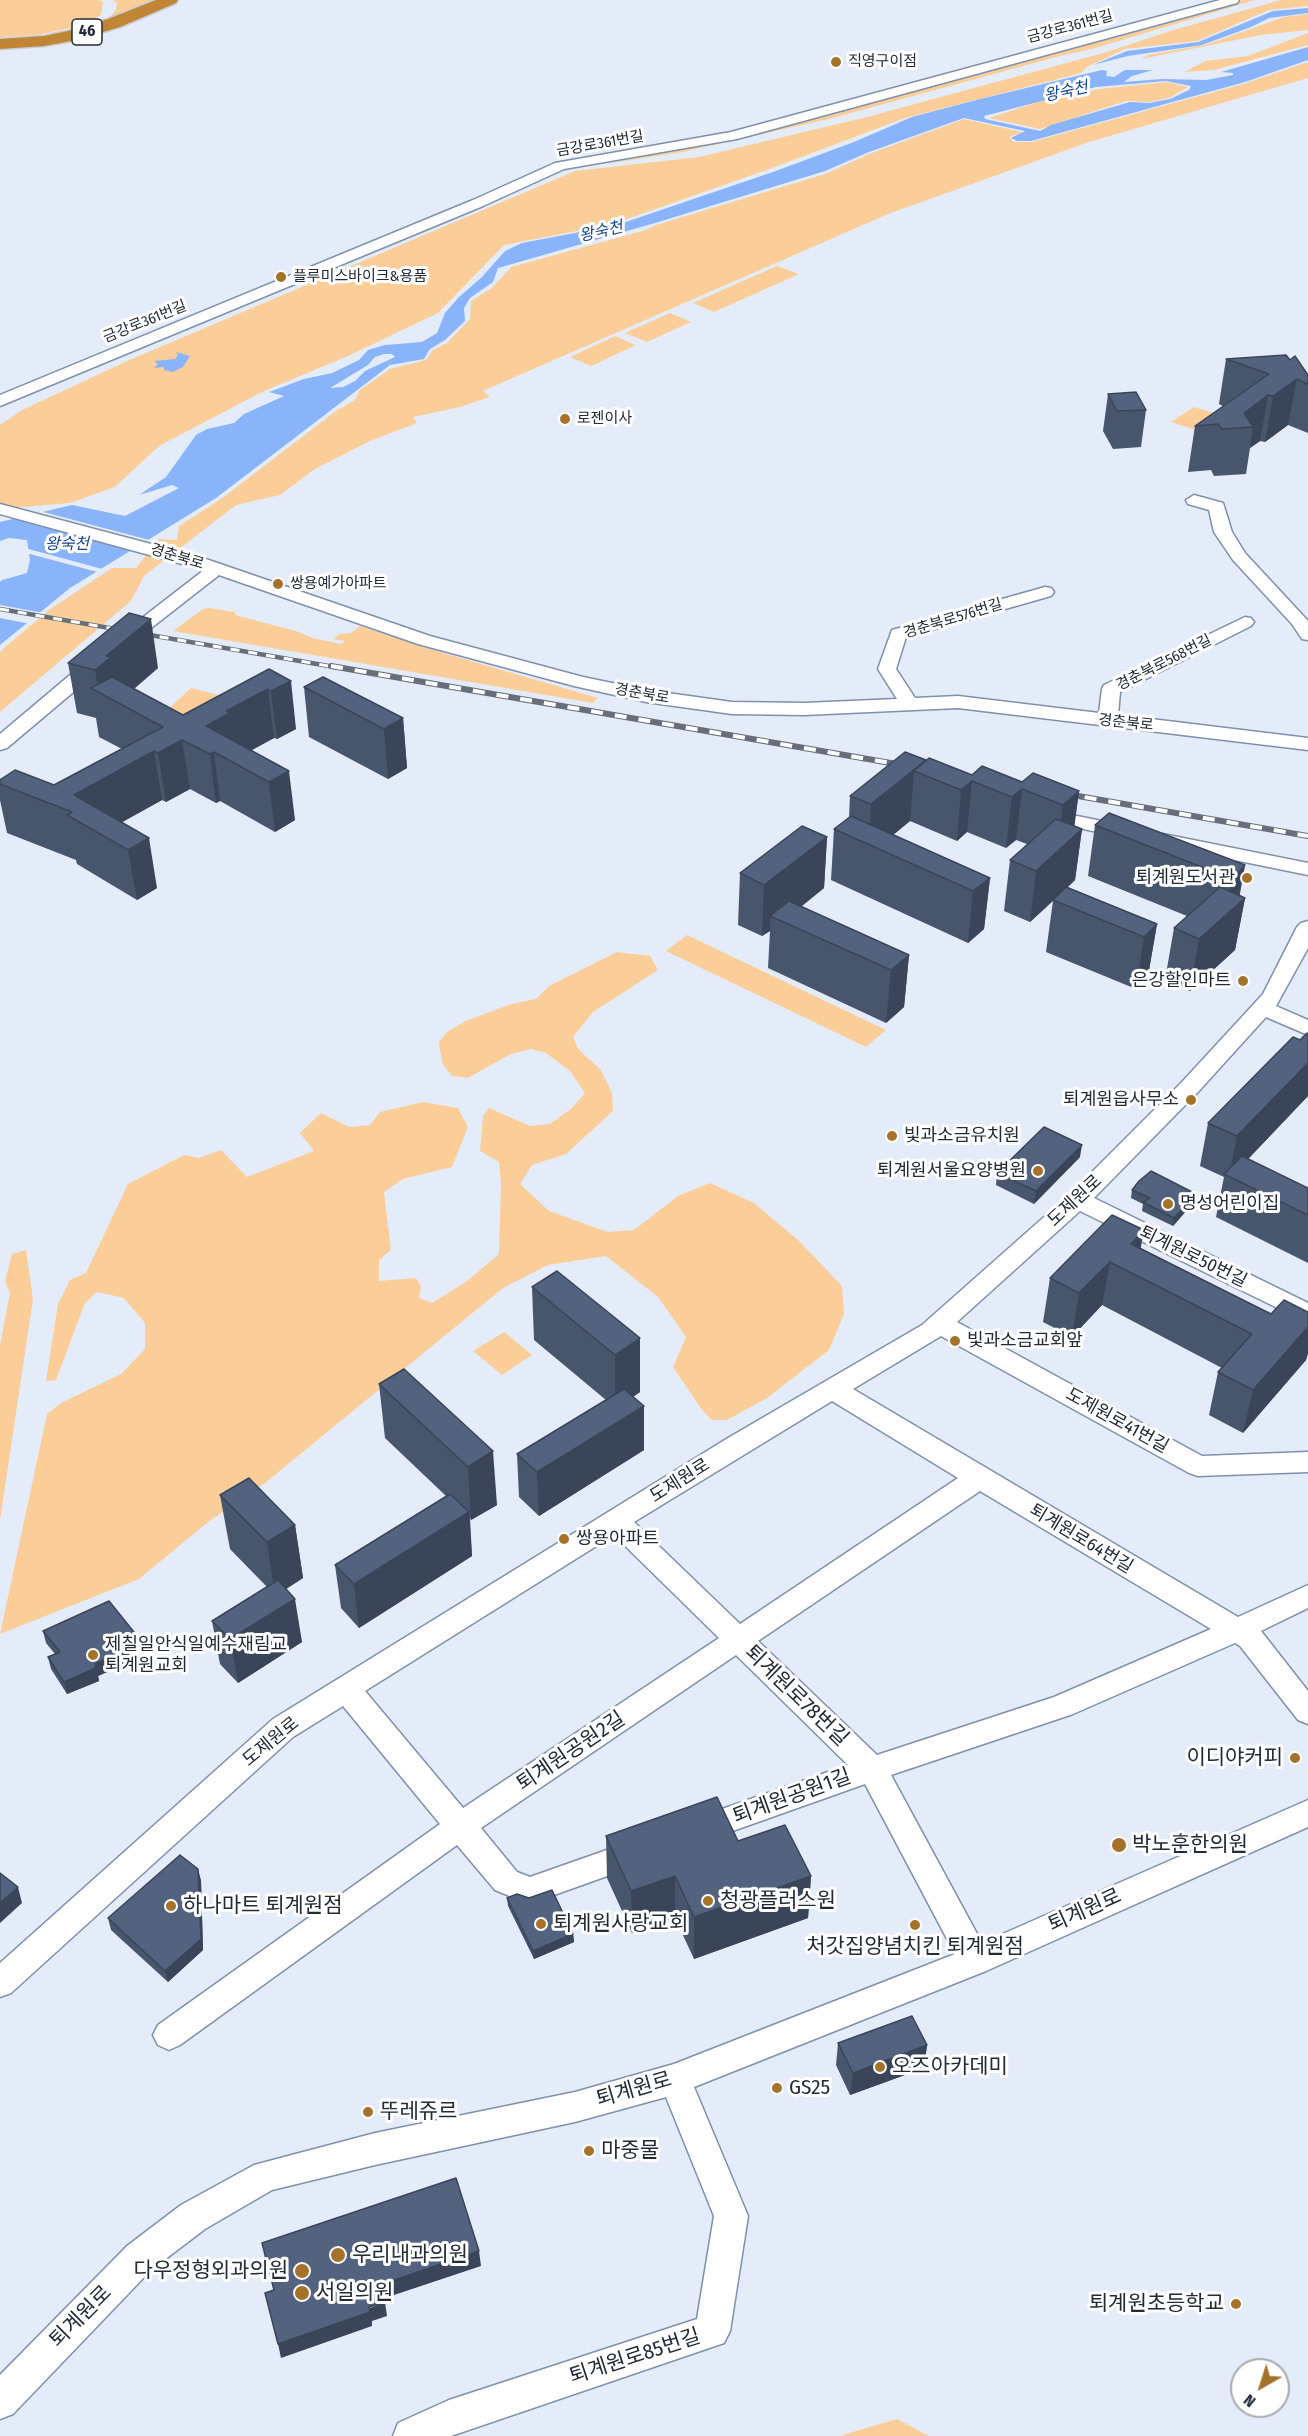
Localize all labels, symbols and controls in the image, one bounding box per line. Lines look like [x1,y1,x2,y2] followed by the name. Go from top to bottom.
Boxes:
[1025,7,1115,47] street label: 금강로361번길
[72,19,102,45] road number: 46
[848,53,917,71] place label: 직영구이점
[829,55,843,69] marker: 직영구이점
[1042,78,1090,106] water label: 왕숙천
[555,127,645,161] street label: 금강로361번길
[577,218,625,246] water label: 왕숙천
[293,268,427,286] place label: 플루미스바이크&용품
[274,270,288,284] marker: 플루미스바이크&용품
[101,297,189,347] street label: 금강로361번길
[577,410,632,428] place label: 로젠이사
[558,412,572,426] marker: 로젠이사
[45,535,89,555] water label: 왕숙천
[148,540,206,574] street label: 경춘북로
[290,575,387,593] place label: 쌍용예가아파트
[271,577,285,591] marker: 쌍용예가아파트
[901,595,1005,643] street label: 경춘북로576번길
[1113,631,1215,695] street label: 경춘북로568번길
[613,680,671,708] street label: 경춘북로
[1098,711,1154,735] street label: 경춘북로
[1136,867,1235,889] place label: 퇴계원도서관
[1240,871,1254,885] marker: 퇴계원도서관
[1132,970,1231,992] place label: 은강할인마트
[1236,974,1250,988] marker: 은강할인마트
[1063,1089,1179,1111] place label: 퇴계원읍사무소
[1184,1093,1198,1107] marker: 퇴계원읍사무소
[904,1125,1020,1147] place label: 빛과소금유치원
[885,1129,899,1143] marker: 빛과소금유치원
[877,1160,1026,1182] place label: 퇴계원서울요양병원
[1031,1164,1045,1178] marker: 퇴계원서울요양병원
[1043,1171,1107,1231] street label: 도제원로
[1180,1193,1279,1215] place label: 명성어린이집
[1161,1197,1175,1211] marker: 명성어린이집
[1136,1222,1250,1292] street label: 퇴계원로50번길
[967,1330,1083,1352] place label: 빛과소금교회앞
[948,1334,962,1348] marker: 빛과소금교회앞
[1062,1384,1172,1458] street label: 도제원로41번길
[646,1454,714,1508] street label: 도제원로
[1025,1500,1137,1578] street label: 퇴계원로64번길
[576,1528,659,1550] place label: 쌍용아파트
[557,1532,571,1546] marker: 쌍용아파트
[105,1634,287,1676] place label: 제칠일안식일예수재림교 퇴계원교회
[739,1640,853,1752] street label: 퇴계원로78번길
[86,1648,100,1662] marker: 제칠일안식일예수재림교 퇴계원교회
[512,1707,630,1797] street label: 퇴계원공원2길
[238,1713,304,1771] street label: 도제원로
[1186,1745,1283,1771] place label: 이디야커피
[1288,1751,1302,1765] marker: 이디야커피
[729,1764,855,1830] street label: 퇴계원공원1길
[1132,1832,1248,1858] place label: 박노훈한의원
[1110,1836,1128,1854] marker: 박노훈한의원
[1045,1884,1125,1938] street label: 퇴계원로
[720,1888,836,1914] place label: 청광플러스원
[183,1893,342,1919] place label: 하나마트 퇴계원점
[701,1894,715,1908] marker: 청광플러스원
[164,1899,178,1913] marker: 하나마트 퇴계원점
[553,1911,688,1937] place label: 퇴계원사랑교회
[534,1917,548,1931] marker: 퇴계원사랑교회
[908,1918,922,1932] marker: 처갓집양념치킨 퇴계원점
[806,1934,1024,1960] place label: 처갓집양념치킨 퇴계원점
[892,2054,1008,2080] place label: 오즈아카데미
[873,2060,887,2074] marker: 오즈아카데미
[593,2067,675,2113] street label: 퇴계원로
[789,2075,830,2101] place label: GS25
[770,2081,784,2095] marker: GS25
[380,2099,457,2125] place label: 뚜레쥬르
[361,2105,375,2119] marker: 뚜레쥬르
[601,2138,659,2164] place label: 마중물
[582,2144,596,2158] marker: 마중물
[352,2242,468,2268] place label: 우리내과의원
[329,2246,347,2264] marker: 우리내과의원
[133,2258,288,2284] place label: 다우정형외과의원
[293,2262,311,2280] marker: 다우정형외과의원
[316,2280,393,2306] place label: 서일의원
[45,2281,117,2353] street label: 퇴계원로
[293,2284,311,2302] marker: 서일의원
[1089,2291,1224,2317] place label: 퇴계원초등학교
[1229,2297,1243,2311] marker: 퇴계원초등학교
[566,2324,704,2390] street label: 퇴계원로85번길
[1230,2358,1290,2418] north arrow
[1240,2390,1259,2411] text: N

